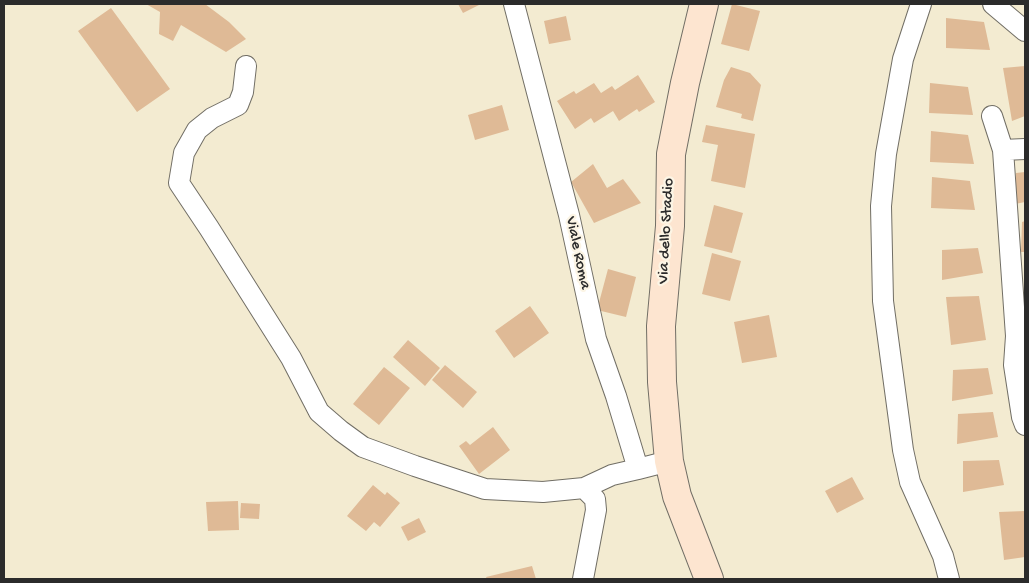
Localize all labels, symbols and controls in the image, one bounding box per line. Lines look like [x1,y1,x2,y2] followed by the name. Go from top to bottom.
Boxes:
[655,178,679,284] street label: Via dello Stadio
[560,215,594,291] street label: Viale Roma

